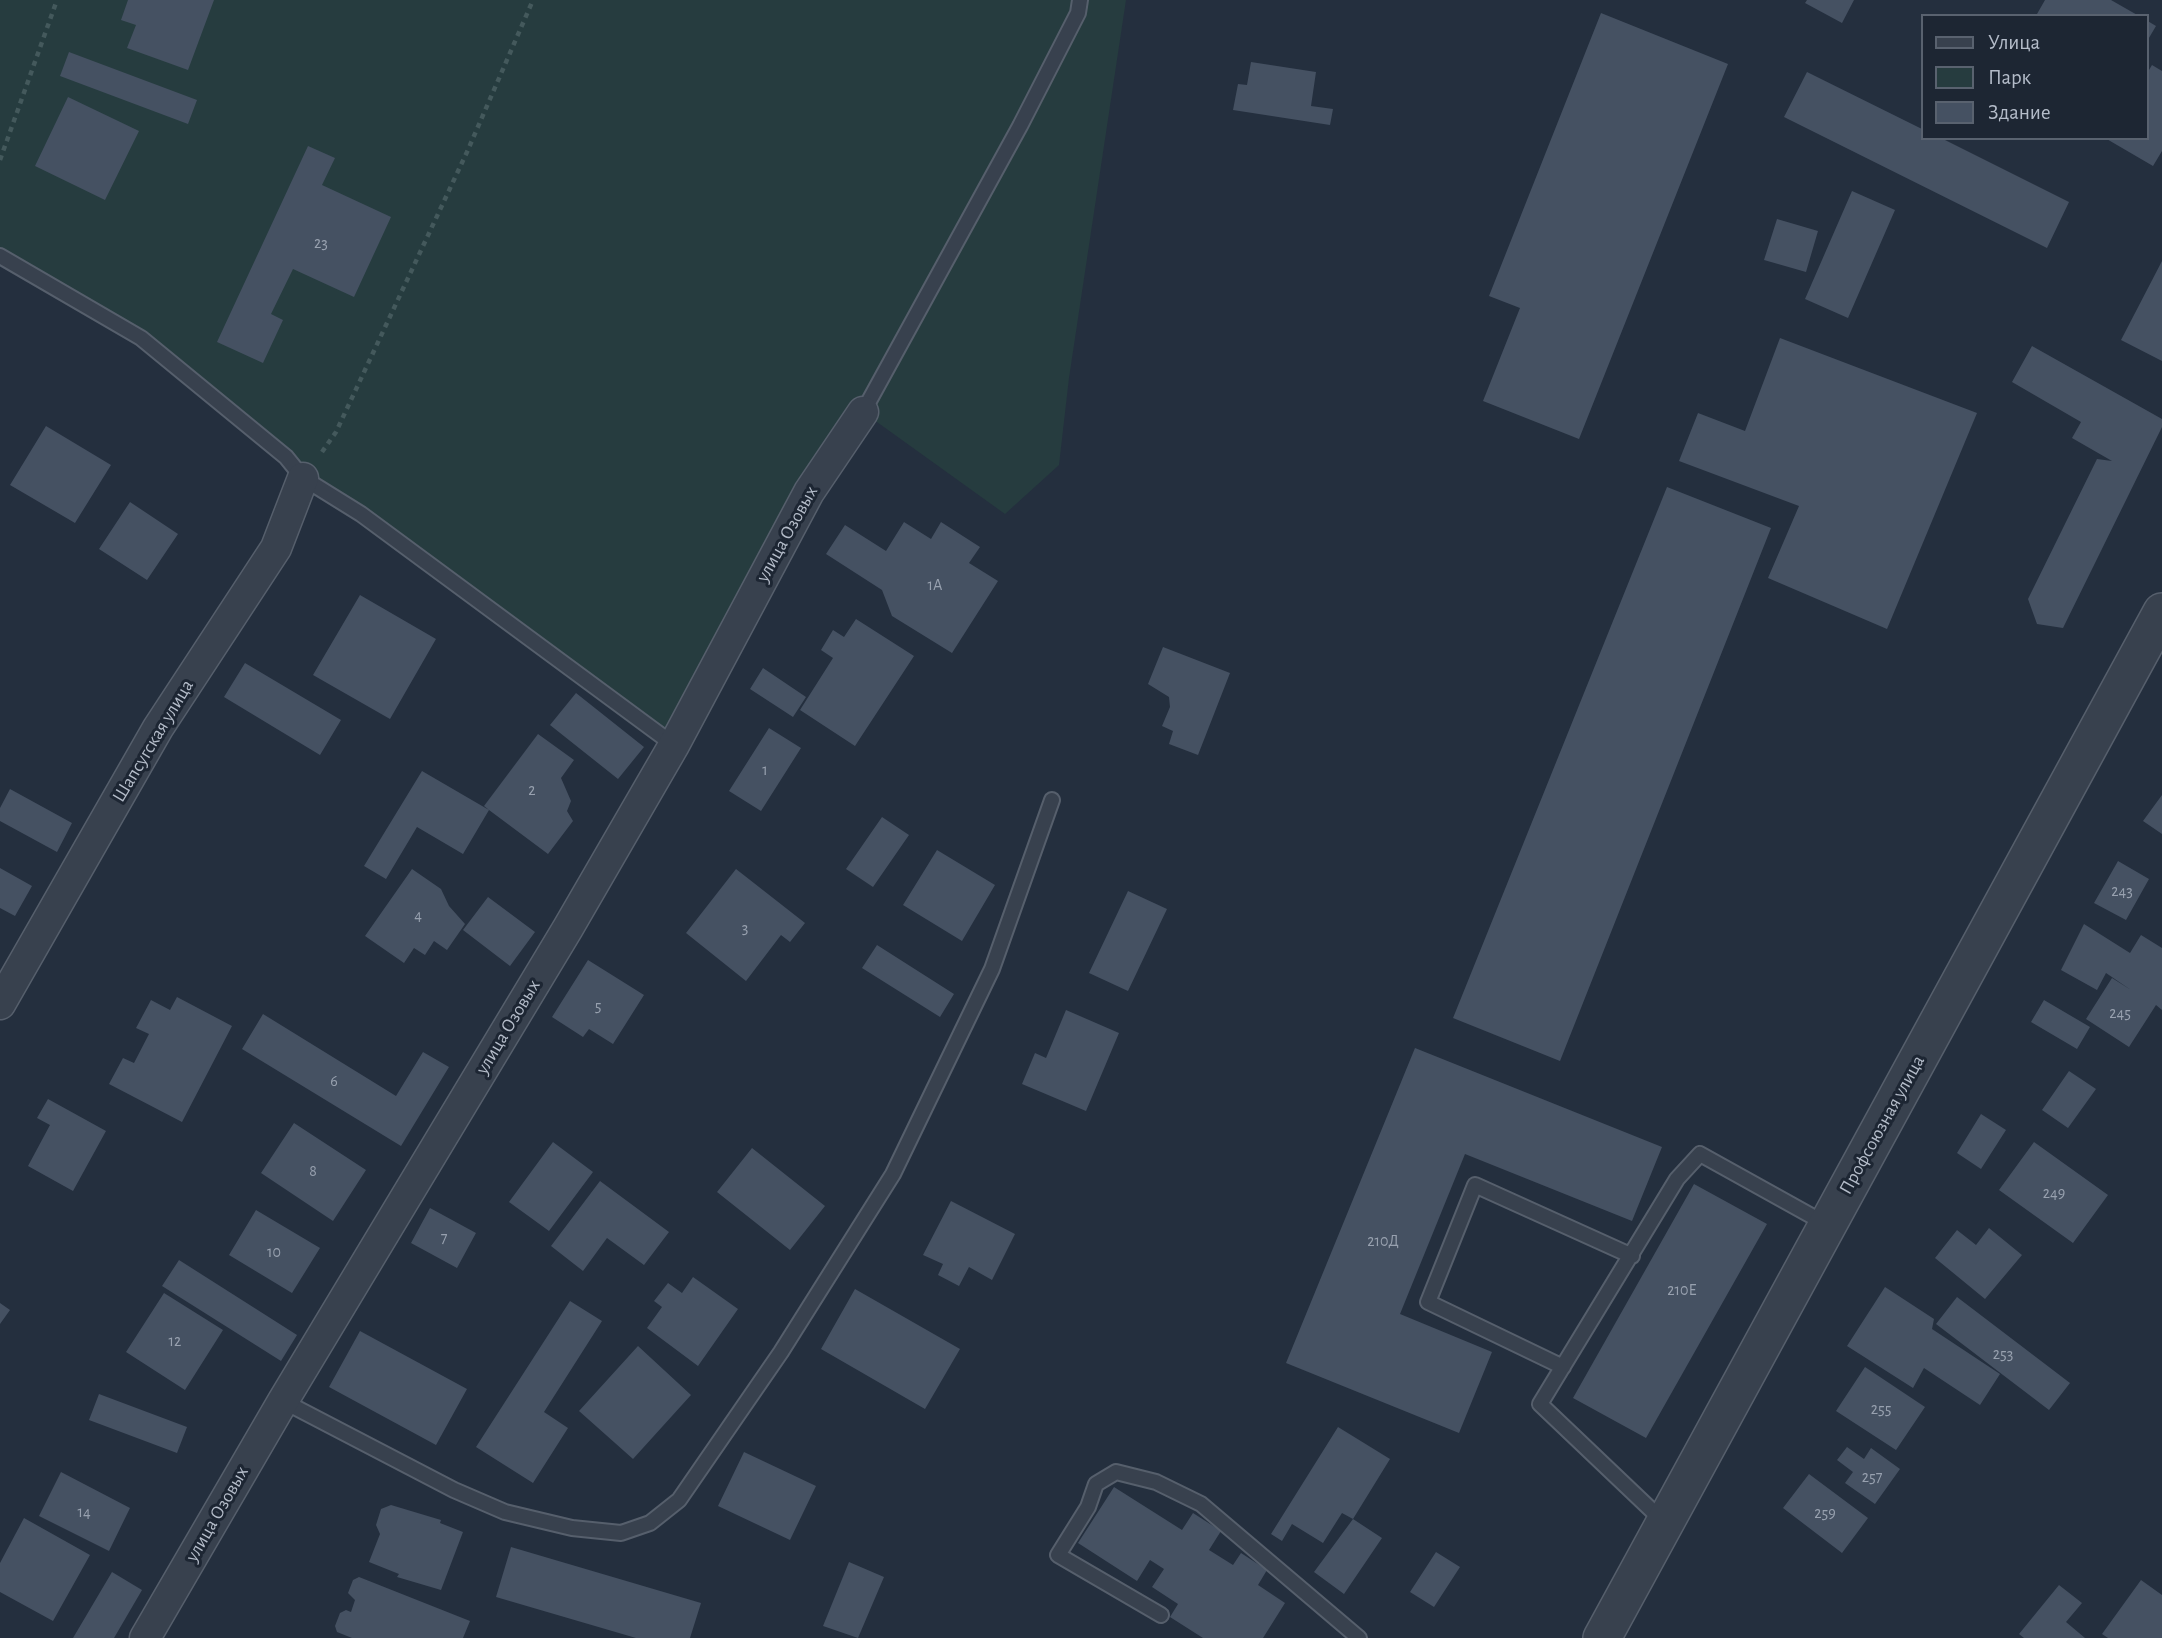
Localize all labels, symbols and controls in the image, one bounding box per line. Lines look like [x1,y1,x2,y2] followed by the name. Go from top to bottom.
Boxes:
[1920,14,2148,140] legend
[1988,32,2040,53] text: Улица
[1988,67,2031,88] text: Парк
[1988,102,2051,123] text: Здание
[314,233,328,253] house number: 23
[751,482,823,586] street label: улица Озовых
[928,575,942,595] house number: 1А
[107,675,199,807] street label: Шапсугская улица
[762,760,768,780] house number: 1
[528,780,536,800] house number: 2
[2111,881,2133,901] house number: 243
[414,905,422,925] house number: 4
[742,918,748,938] house number: 3
[471,975,545,1079] street label: улица Озовых
[595,996,601,1016] house number: 5
[2109,1003,2131,1023] house number: 245
[1834,1051,1930,1199] street label: Профсоюзная улица
[330,1071,338,1091] house number: 6
[309,1161,317,1181] house number: 8
[2043,1183,2065,1203] house number: 249
[441,1228,447,1248] house number: 7
[1367,1231,1399,1251] house number: 210Д
[267,1242,281,1262] house number: 10
[1667,1280,1697,1300] house number: 210Е
[169,1331,181,1351] house number: 12
[1993,1344,2013,1364] house number: 253
[1871,1399,1891,1419] house number: 255
[180,1462,254,1566] street label: улица Озовых
[1862,1467,1882,1487] house number: 257
[77,1502,91,1522] house number: 14
[1814,1503,1836,1523] house number: 259

